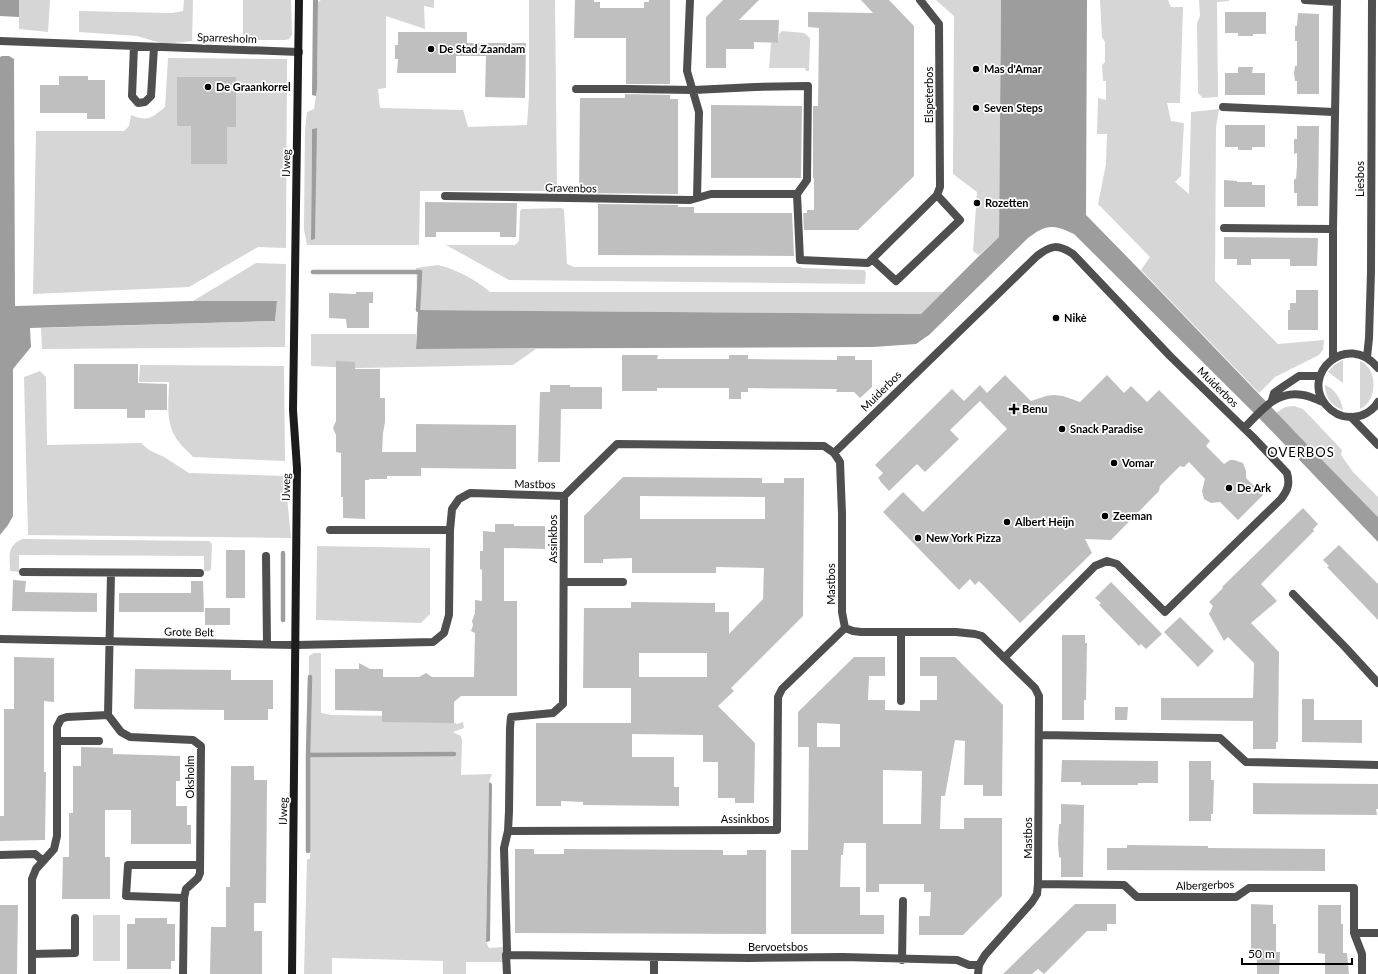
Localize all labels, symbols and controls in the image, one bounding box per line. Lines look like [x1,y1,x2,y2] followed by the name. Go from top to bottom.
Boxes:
[197,30,257,45] street label: Sparresholm
[439,42,525,55] place label: De Stad Zaandam
[426,44,436,54] marker: De Stad Zaandam
[984,62,1043,75] place label: Mas d'Amar
[971,64,981,74] marker: Mas d'Amar
[922,67,935,123] street label: Elspeterbos
[216,80,291,93] place label: De Graankorrel
[203,82,213,92] marker: De Graankorrel
[984,101,1043,114] place label: Seven Steps
[971,103,981,113] marker: Seven Steps
[279,149,292,177] street label: IJweg
[1353,161,1366,197] street label: Liesbos
[545,181,597,194] street label: Gravenbos
[985,196,1028,209] place label: Rozetten
[972,198,982,208] marker: Rozetten
[1064,311,1087,324] place label: Nikè
[1051,313,1061,323] marker: Nikè
[1195,364,1242,410] street label: Muiderbos
[858,367,904,414] street label: Muiderbos
[1022,402,1047,415] place label: Benu
[1009,404,1019,414] marker: Benu
[1070,422,1143,435] place label: Snack Paradise
[1057,424,1067,434] marker: Snack Paradise
[1267,444,1335,460] district label: OVERBOS
[1121,456,1155,469] place label: Vomar
[1109,458,1119,468] marker: Vomar
[279,473,292,501] street label: IJweg
[514,477,556,490] street label: Mastbos
[1237,481,1271,494] place label: De Ark
[1224,483,1234,493] marker: De Ark
[1113,509,1152,522] place label: Zeeman
[1100,511,1110,521] marker: Zeeman
[546,515,559,563] street label: Assinkbos
[1014,515,1074,528] place label: Albert Heijn
[1002,517,1012,527] marker: Albert Heijn
[926,531,1001,544] place label: New York Pizza
[913,533,923,543] marker: New York Pizza
[824,563,837,605] street label: Mastbos
[164,625,214,638] street label: Grote Belt
[183,755,196,799] street label: Oksholm
[276,797,289,825] street label: IJweg
[721,812,769,825] street label: Assinkbos
[1021,817,1034,859] street label: Mastbos
[1176,877,1235,892] street label: Albergerbos
[748,940,808,953] street label: Bervoetsbos
[1242,940,1352,966] scale bar
[1248,946,1275,961] text: 50 m

